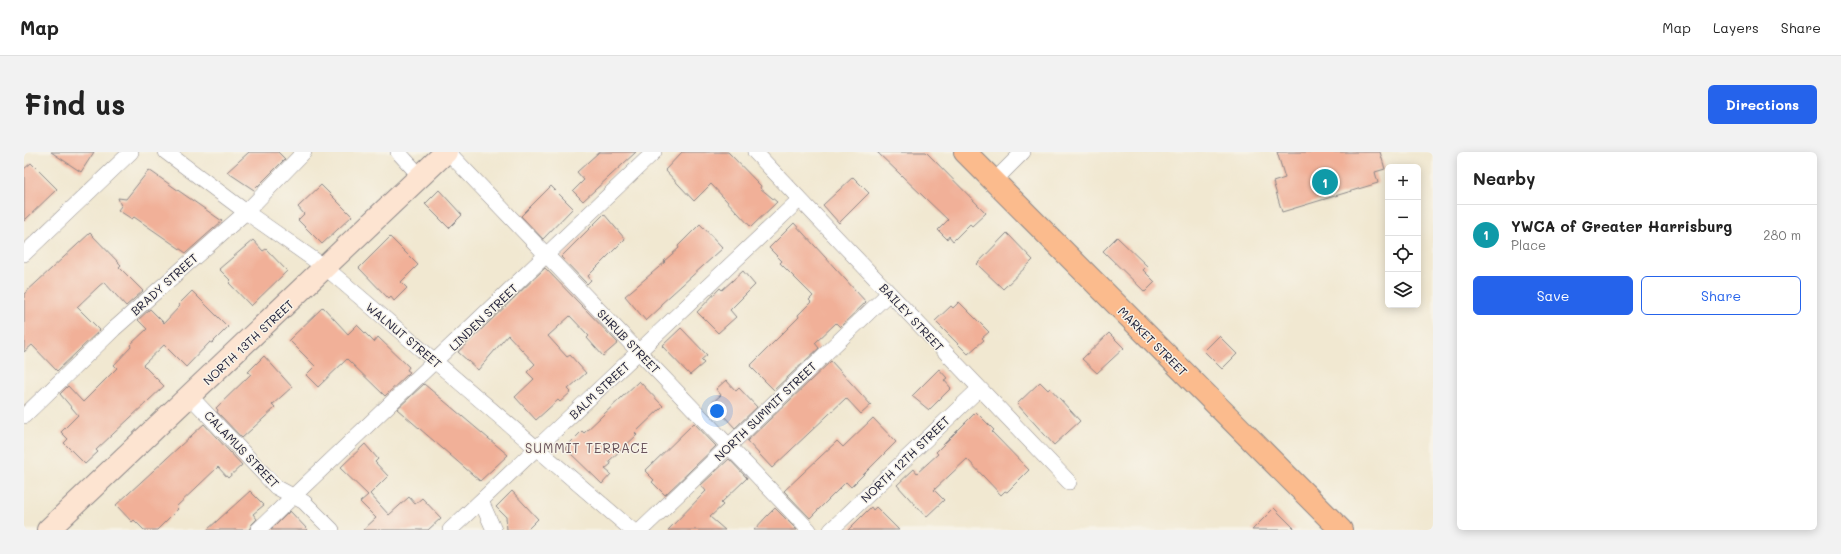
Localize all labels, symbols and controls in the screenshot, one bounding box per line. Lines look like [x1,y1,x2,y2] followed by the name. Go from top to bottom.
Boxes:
[20,15,59,40] text: Map
[1662,18,1691,37] text: Map
[1713,18,1759,37] text: Layers
[1781,18,1821,37] text: Share
[1708,85,1817,124] button: Directions
[24,86,125,122] text: Find us
[1385,164,1421,308] map controls
[1385,164,1421,200] button: +
[1312,167,1338,197] pin: 1
[1473,167,1535,189] text: Nearby
[1385,200,1421,236] button: −
[1511,216,1732,236] text: YWCA of Greater Harrisburg
[1483,226,1489,243] text: 1
[1763,226,1801,243] text: 280 m
[1385,236,1421,272] button: locate
[1511,236,1546,253] text: Place
[127,249,201,318] street label: BRADY STREET
[1385,272,1421,308] button: layers
[1473,276,1633,315] button: Save
[1641,276,1801,315] button: Share
[445,280,521,354] street label: LINDEN STREET
[876,280,948,355] street label: BAILEY STREET
[199,296,297,388] street label: NORTH 13TH STREET
[363,299,445,372] street label: WALNUT STREET
[1115,303,1191,379] street label: MARKET STREET
[594,305,664,377] street label: SHRUB STREET
[565,358,633,422] street label: BALM STREET
[710,358,820,464] street label: NORTH SUMMIT STREET
[707,401,727,421] your location
[201,407,283,491] street label: CALAMUS STREET
[857,412,953,506] street label: NORTH 12TH STREET
[525,439,649,456] district label: SUMMIT TERRACE

